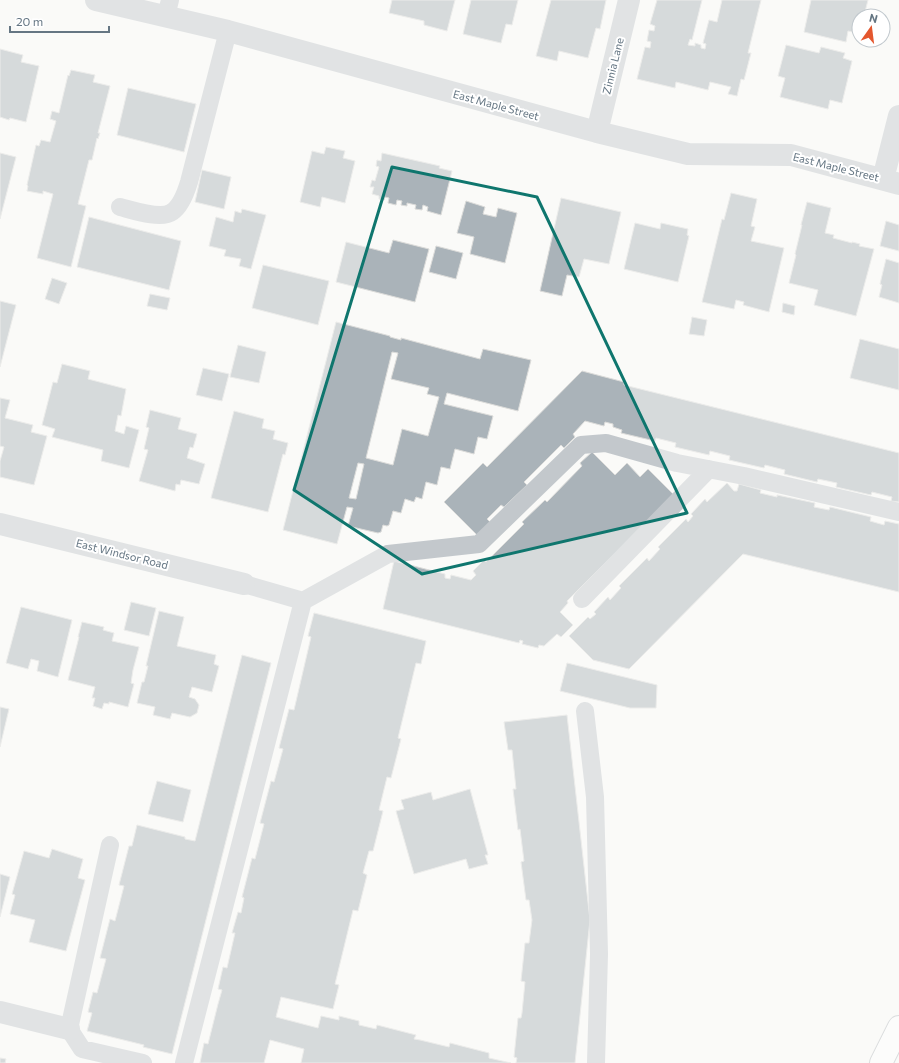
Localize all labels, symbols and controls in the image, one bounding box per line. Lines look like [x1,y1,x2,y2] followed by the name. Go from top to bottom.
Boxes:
[10,8,109,34] scale bar
[851,8,891,48] north arrow
[868,11,879,25] text: N
[16,14,43,28] text: 20 m
[599,36,626,95] street label: Zinnia Lane
[452,87,541,122] street label: East Maple Street
[792,150,881,184] street label: East Maple Street
[75,536,169,571] street label: East Windsor Road

